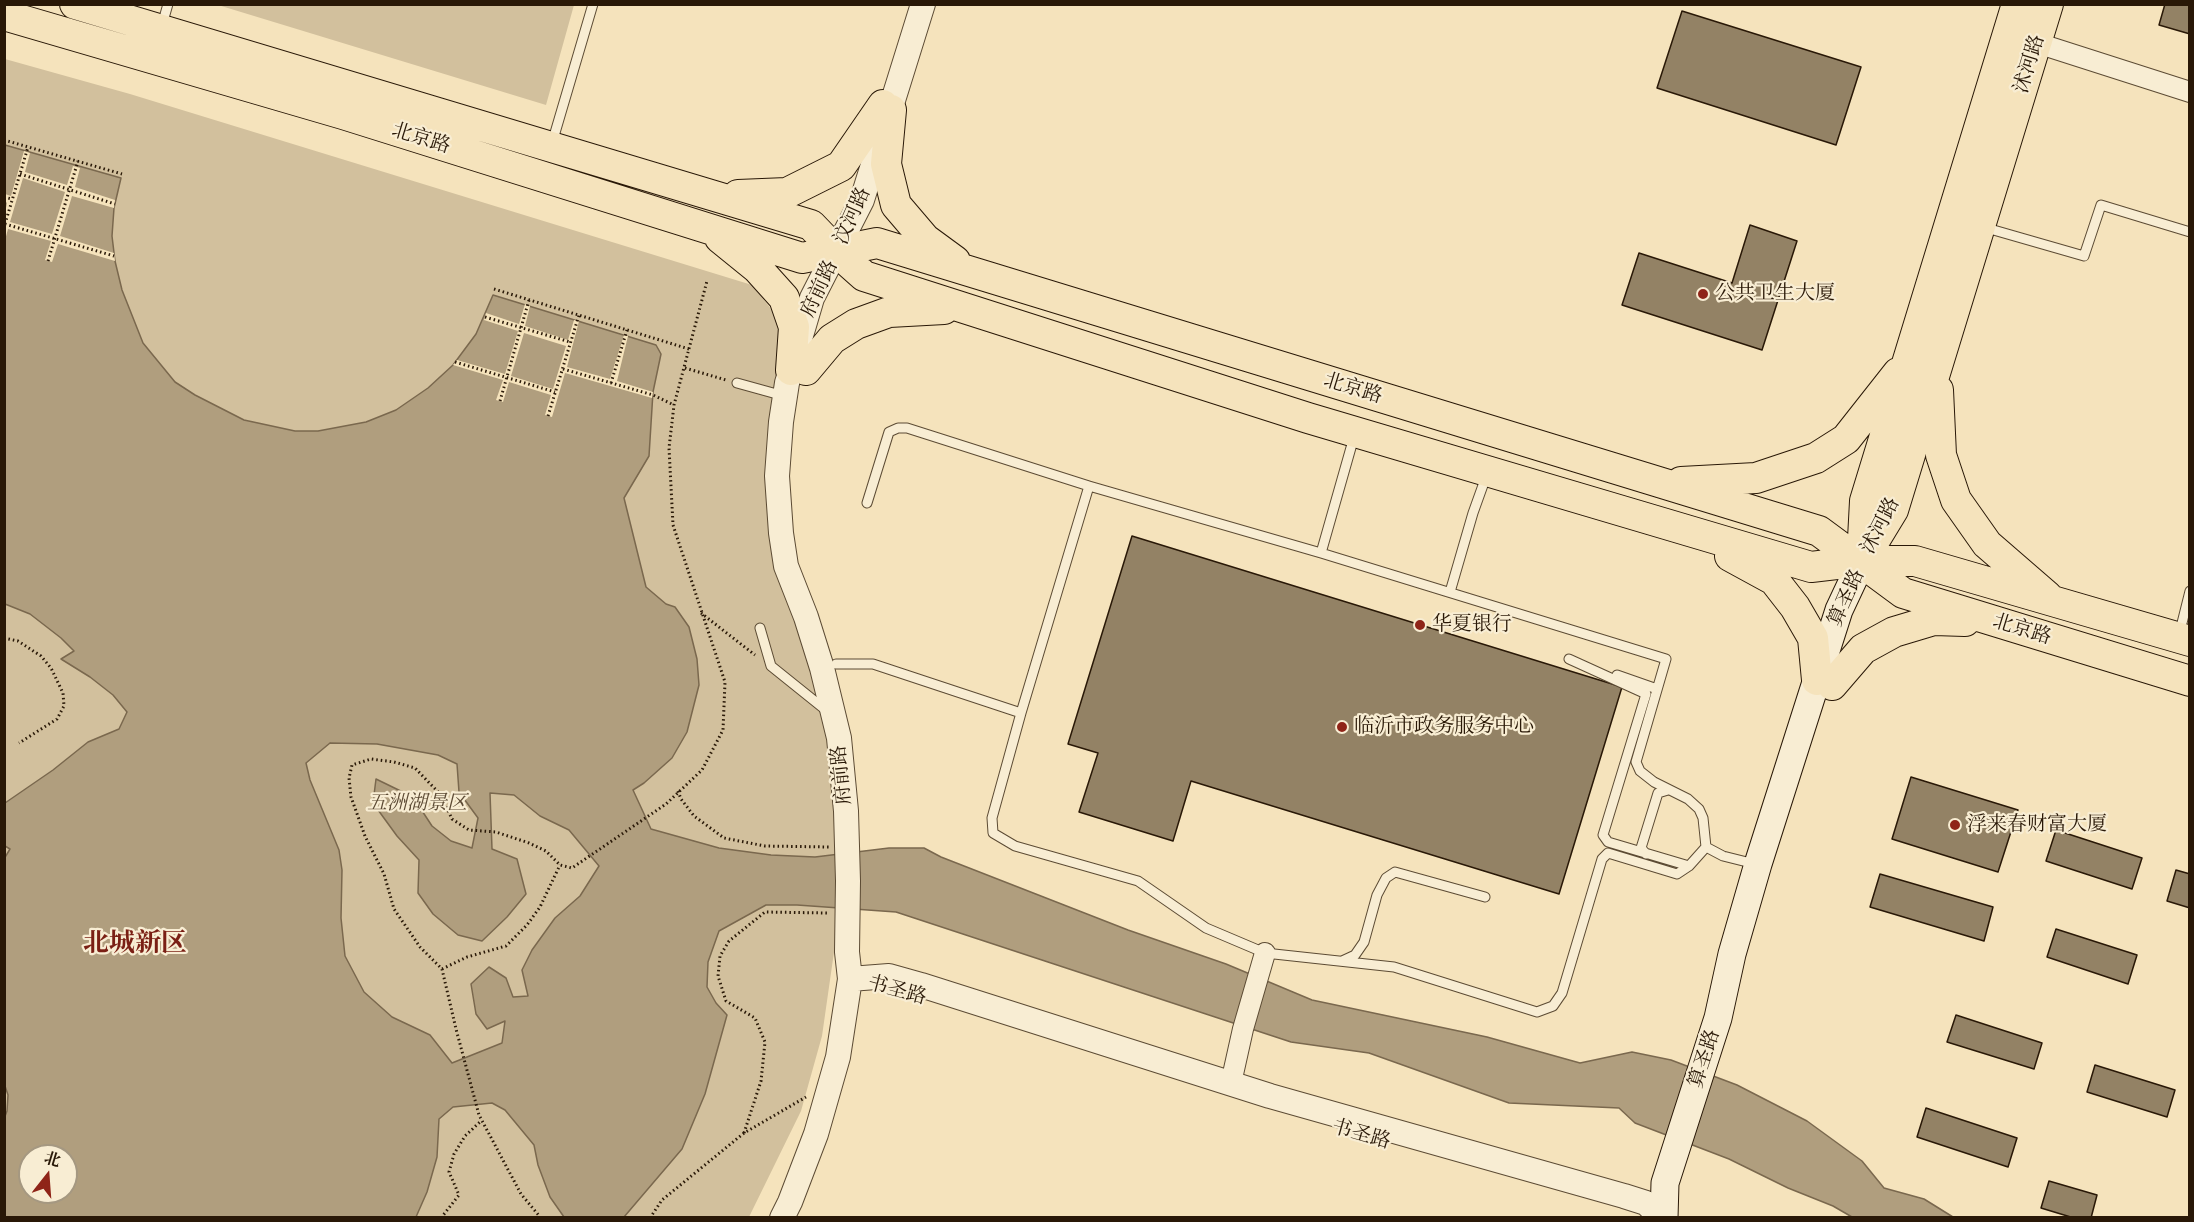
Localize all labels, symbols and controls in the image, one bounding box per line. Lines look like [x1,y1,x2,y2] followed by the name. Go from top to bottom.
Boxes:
[2010,32,2050,96] street label: 沭河路
[389,119,453,159] street label: 北京路
[830,184,876,248] street label: 汶河路
[796,257,844,321] street label: 府前路
[1715,282,1835,306] place label: 公共卫生大厦
[1696,287,1710,301] marker: 公共卫生大厦
[1321,369,1385,409] street label: 北京路
[1857,494,1905,558] street label: 沭河路
[1824,566,1870,630] street label: 算圣路
[1990,610,2054,650] street label: 北京路
[1432,613,1512,637] place label: 华夏银行
[1413,618,1427,632] marker: 华夏银行
[1354,715,1534,739] place label: 临沂市政务服务中心
[1335,720,1349,734] marker: 临沂市政务服务中心
[827,744,857,806] street label: 府前路
[367,792,467,816] park label: 五洲湖景区
[1967,813,2107,837] place label: 浮来春财富大厦
[1948,818,1962,832] marker: 浮来春财富大厦
[83,928,187,960] district label: 北城新区
[865,972,929,1010] street label: 书圣路
[1684,1027,1726,1091] street label: 算圣路
[1329,1115,1393,1155] street label: 书圣路
[18,1144,78,1204] north arrow
[42,1145,64,1173] text: 北

